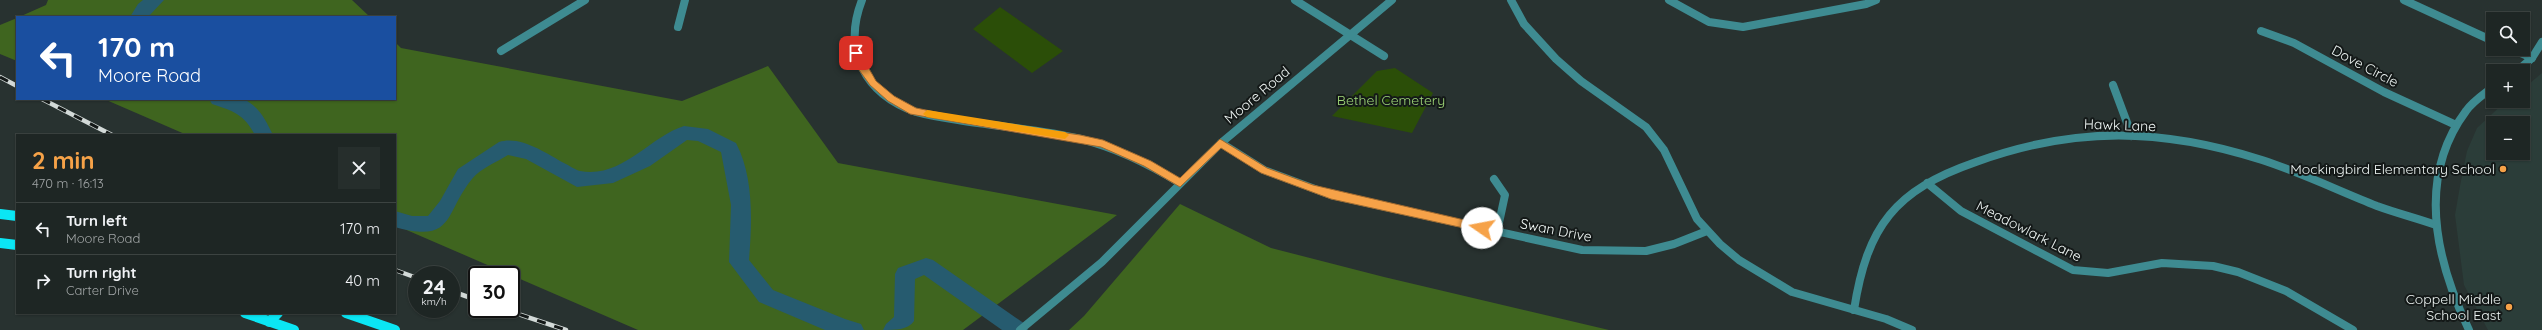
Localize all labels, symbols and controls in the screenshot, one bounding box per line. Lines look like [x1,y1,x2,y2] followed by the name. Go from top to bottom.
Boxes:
[2486,12,2530,160] map controls
[2486,12,2530,56] button: search
[98,29,175,64] text: 170 m
[32,32,84,84] icon: left
[839,36,873,70] pin
[2329,41,2402,91] street label: Dove Circle
[845,42,867,64] icon: arrive
[1221,62,1293,128] street label: Moore Road
[98,64,201,87] text: Moore Road
[2486,64,2530,108] button: +
[1337,91,1445,109] park label: Bethel Cemetery
[2084,115,2157,135] street label: Hawk Lane
[2486,116,2530,160] button: −
[32,145,94,175] text: 2 min
[338,147,380,189] button: close
[2290,160,2495,178] place label: Mockingbird Elementary School
[2498,164,2508,174] marker: Mockingbird Elementary School
[32,175,104,191] text: 470 m · 16:13
[1973,197,2085,265] street label: Meadowlark Lane
[1461,207,1503,249] position arrow
[66,211,128,230] text: Turn left
[1519,214,1593,246] street label: Swan Drive
[32,218,54,240] icon: left
[340,219,380,238] text: 170 m
[66,230,140,246] text: Moore Road
[66,263,137,282] text: Turn right
[468,266,520,318] speed limit sign: 30
[32,270,54,292] icon: right
[345,271,380,290] text: 40 m
[422,274,446,299] text: 24
[66,282,139,298] text: Carter Drive
[2406,290,2501,324] place label: Coppell Middle School East
[421,295,447,308] text: km/h
[2504,302,2514,312] marker: Coppell Middle School East

